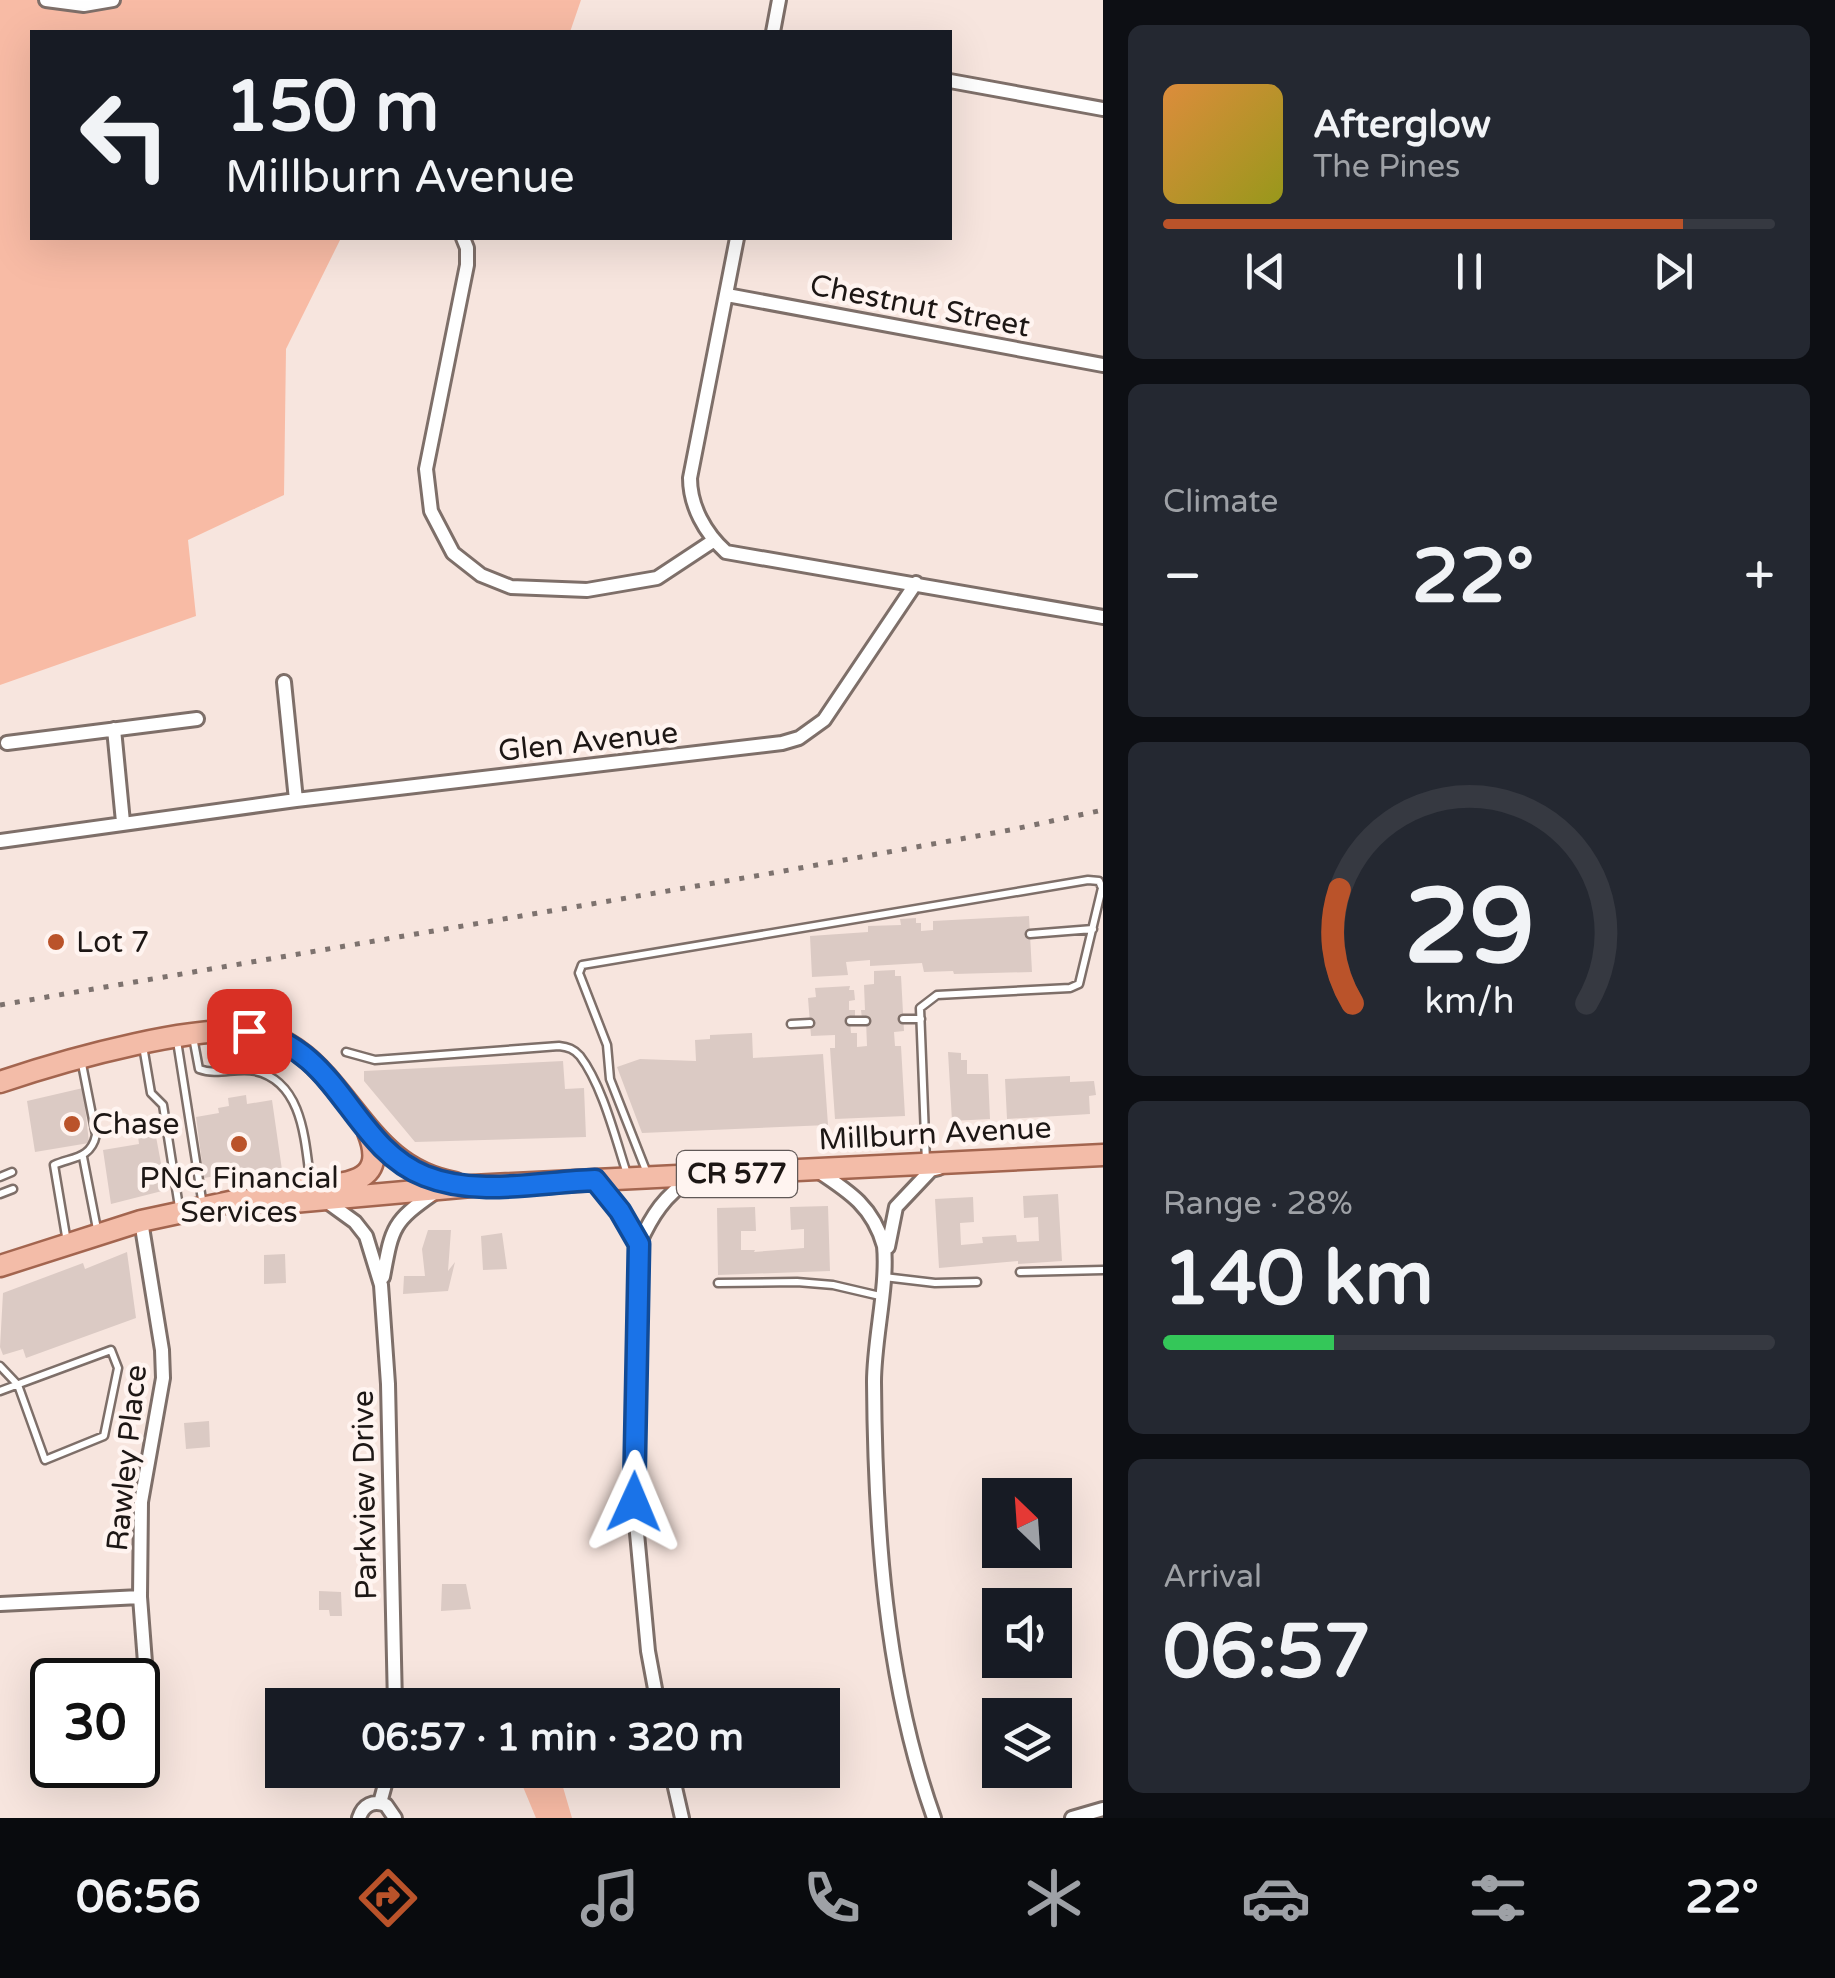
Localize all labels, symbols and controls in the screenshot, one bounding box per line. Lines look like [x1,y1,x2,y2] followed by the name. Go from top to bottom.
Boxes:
[225,66,439,150] text: 150 m
[60,70,190,200] icon: left
[1313,102,1491,148] text: Afterglow
[1313,148,1460,186] text: The Pines
[225,151,575,205] text: Millburn Avenue
[1238,244,1293,299] icon: previous
[1442,244,1497,299] icon: pause
[1646,244,1701,299] icon: next
[807,267,1033,345] street label: Chestnut Street
[1163,483,1278,521] text: Climate
[1412,532,1534,622] text: 22°
[1163,544,1202,610] text: −
[1744,544,1775,610] text: +
[496,714,680,770] street label: Glen Avenue
[1404,866,1534,991] text: 29
[76,924,150,961] place label: Lot 7
[45,931,67,953] marker: Lot 7
[1424,980,1514,1023] text: km/h
[207,989,292,1074] pin
[222,1004,277,1059] icon: arrive
[92,1106,179,1143] place label: Chase
[818,1109,1052,1159] street label: Millburn Avenue
[61,1113,83,1135] marker: Chase
[228,1133,250,1155] marker: PNC Financial Services
[677,1151,797,1197] road number: CR 577
[139,1160,339,1231] place label: PNC Financial Services
[1163,1185,1353,1223] text: Range · 28%
[1163,1234,1434,1324] text: 140 km
[99,1363,155,1553] street label: Rawley Place
[345,1390,385,1600] street label: Parkview Drive
[582,1450,686,1554] position arrow
[982,1478,1072,1568] north arrow
[982,1478,1072,1788] map controls
[1163,1558,1262,1596] text: Arrival
[982,1588,1072,1678] button: sound
[1163,1607,1371,1697] text: 06:57
[30,1658,160,1788] speed limit sign: 30
[982,1698,1072,1788] button: layers
[361,1715,744,1761] text: 06:57 · 1 min · 320 m
[353,1863,423,1933] icon: directions
[575,1863,645,1933] icon: music
[797,1863,867,1933] icon: phone
[1019,1863,1089,1933] icon: climate
[1241,1863,1311,1933] icon: car
[1463,1863,1533,1933] icon: filters
[76,1871,201,1925] text: 06:56
[1685,1871,1759,1925] text: 22°

